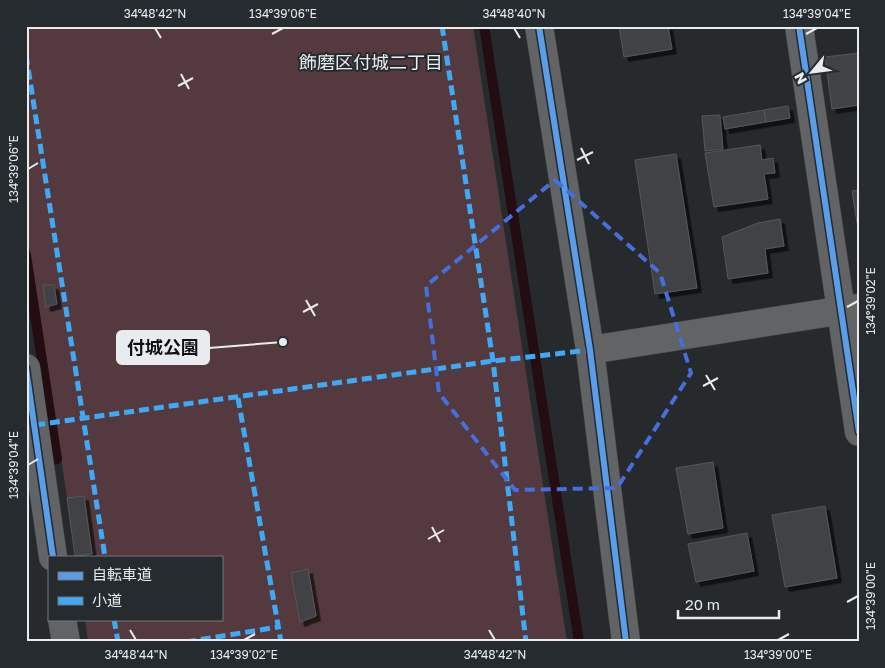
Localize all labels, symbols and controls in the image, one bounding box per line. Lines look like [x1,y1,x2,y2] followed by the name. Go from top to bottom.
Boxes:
[124,6,186,21] text: 34°48'42"N
[249,6,317,21] text: 134°39'06"E
[482,6,546,21] text: 34°48'40"N
[783,6,851,21] text: 134°39'04"E
[788,48,838,98] north arrow
[299,51,443,73] district label: 飾磨区付城二丁目
[790,70,810,87] text: N
[6,135,21,203] text: 134°39'06"E
[863,267,878,335] text: 134°39'02"E
[117,331,209,364] callout: 付城公園
[127,336,199,358] text: 付城公園
[6,431,21,499] text: 134°39'04"E
[48,556,222,620] legend
[863,562,878,630] text: 134°39'00"E
[92,565,152,583] text: 自転車道
[678,588,779,620] scale bar
[92,591,122,609] text: 小道
[685,595,720,613] text: 20 m
[104,647,168,662] text: 34°48'44"N
[210,647,278,662] text: 134°39'02"E
[464,647,526,662] text: 34°48'42"N
[744,647,812,662] text: 134°39'00"E

